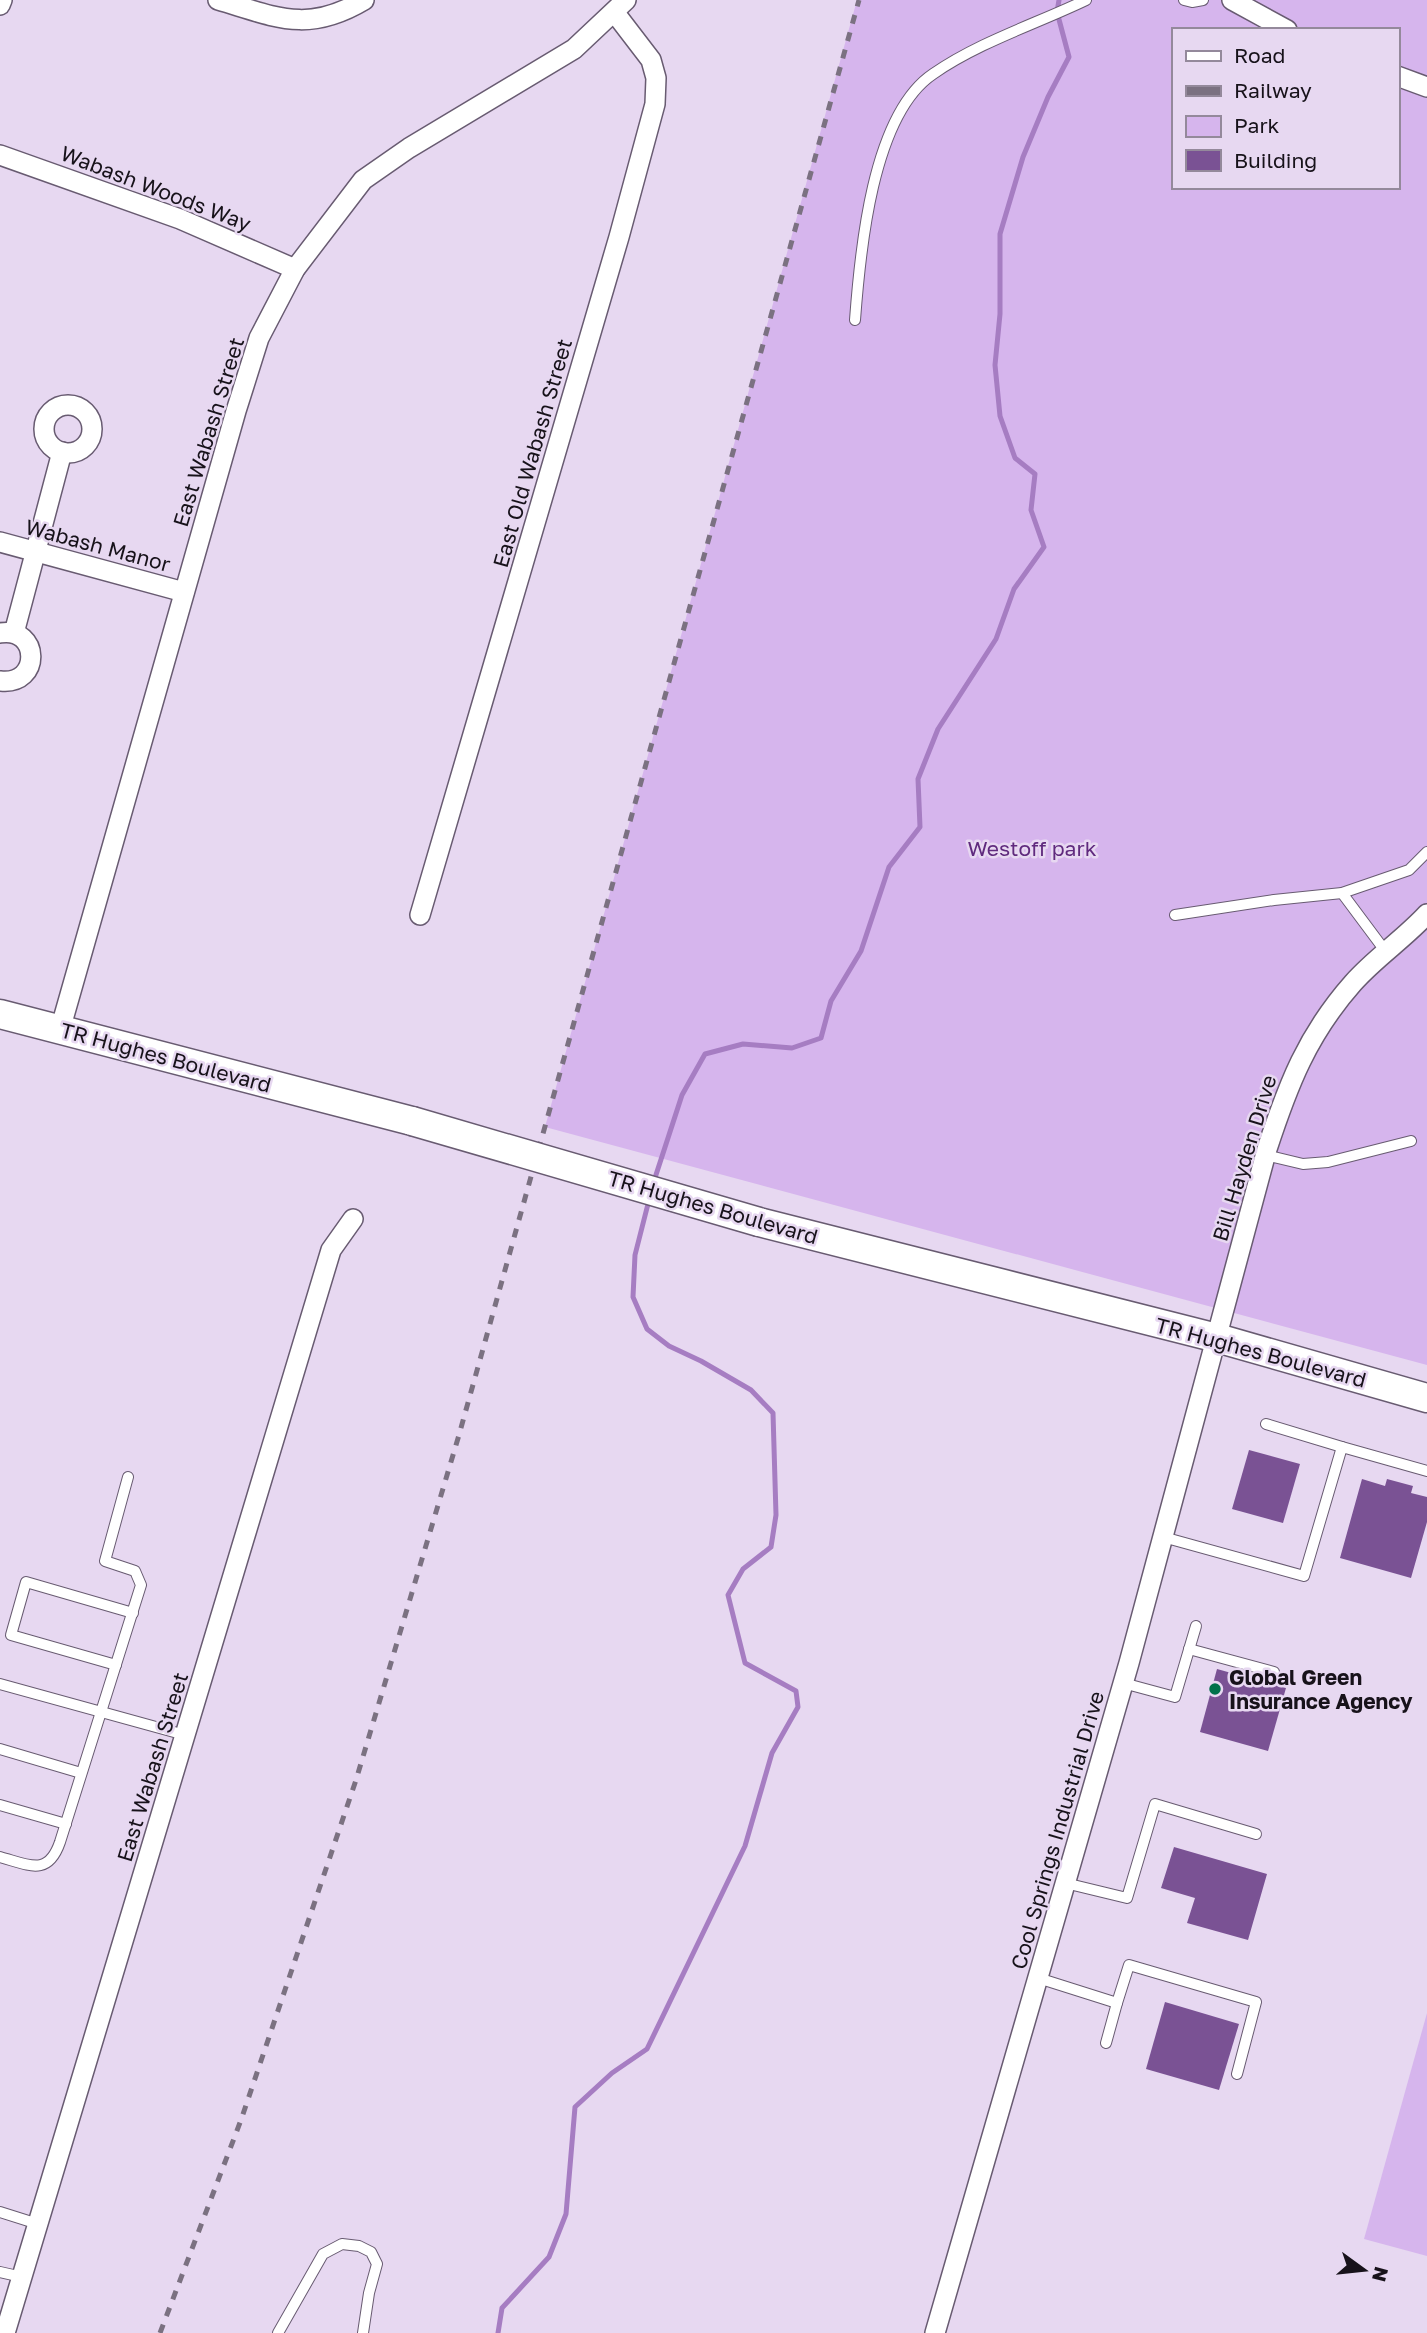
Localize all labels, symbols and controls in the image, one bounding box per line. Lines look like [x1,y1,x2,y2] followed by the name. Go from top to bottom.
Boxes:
[1172,28,1399,189] legend
[1234,42,1285,68] text: Road
[1234,77,1312,103] text: Railway
[1234,112,1280,138] text: Park
[57,140,255,236] street label: Wabash Woods Way
[1234,147,1317,173] text: Building
[167,334,249,530] street label: East Wabash Street
[487,336,577,570] street label: East Old Wabash Street
[23,513,173,577] street label: Wabash Manor
[967,835,1097,861] park label: Westoff park
[58,1016,274,1098] street label: TR Hughes Boulevard
[1206,1072,1282,1244] street label: Bill Hayden Drive
[605,1165,821,1249] street label: TR Hughes Boulevard
[1153,1311,1369,1393] street label: TR Hughes Boulevard
[1229,1664,1413,1714] place label: Global Green Insurance Agency
[111,1669,193,1865] street label: East Wabash Street
[1207,1681,1223,1697] marker: Global Green Insurance Agency
[1005,1688,1109,1972] street label: Cool Springs Industrial Drive
[1329,2235,1399,2305] north arrow
[1368,2265,1394,2284] text: N

